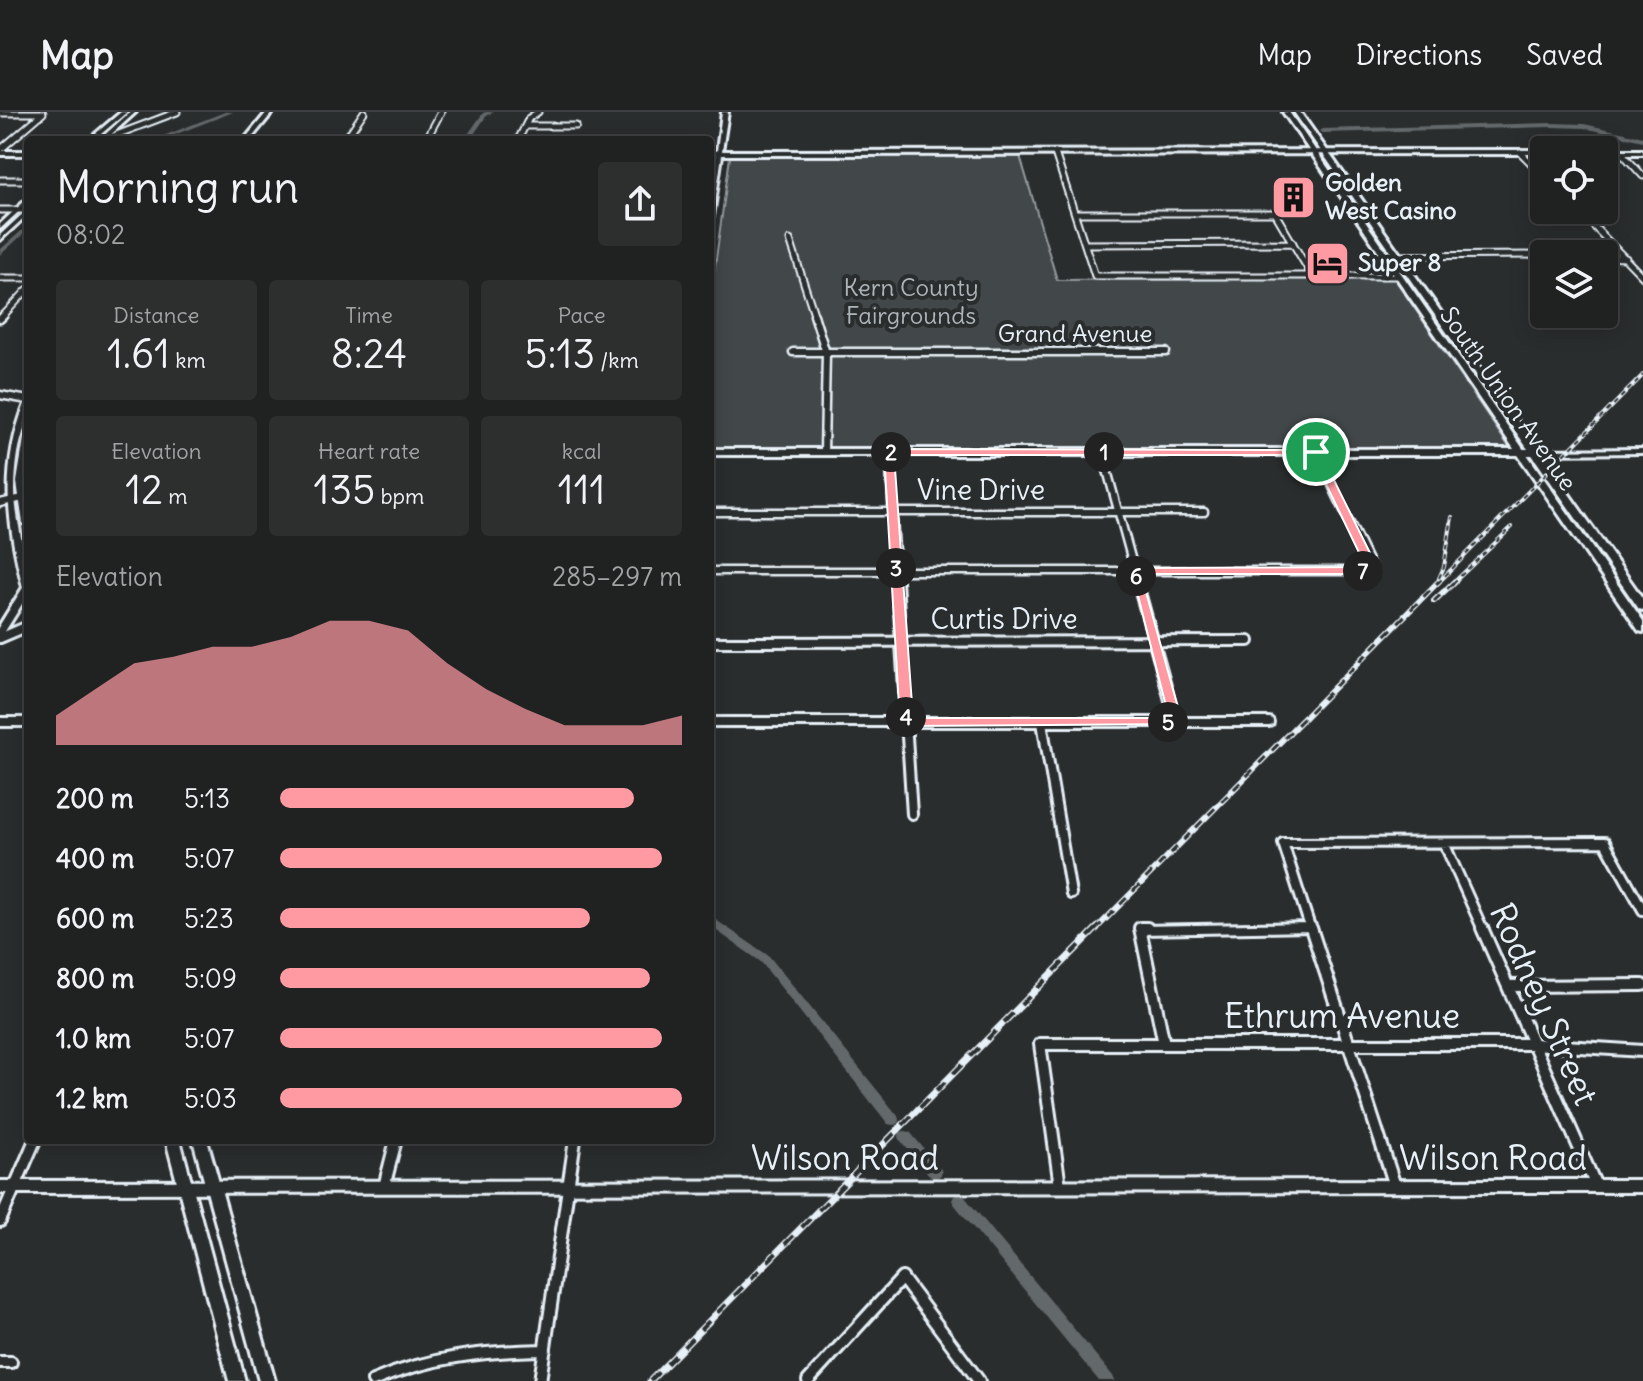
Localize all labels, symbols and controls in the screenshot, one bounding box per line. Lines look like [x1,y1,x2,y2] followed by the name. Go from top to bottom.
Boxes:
[40,32,114,79] text: Map
[1257,37,1312,73] text: Map
[1356,37,1482,73] text: Directions
[1526,37,1603,73] text: Saved
[1530,136,1618,328] map controls
[1530,136,1618,224] button: locate
[56,160,299,215] text: Morning run
[598,162,682,246] button: share
[1325,167,1457,225] place label: Golden West Casino
[1270,173,1318,221] building icon: Golden West Casino
[56,218,125,251] text: 08:02
[1303,239,1351,287] hotel icon: Super 8
[1530,240,1618,328] button: layers
[1358,247,1441,277] place label: Super 8
[843,272,979,330] park label: Kern County Fairgrounds
[113,301,199,329] text: Distance
[345,301,393,329] text: Time
[558,301,606,329] text: Pace
[1434,301,1583,496] street label: South Union Avenue
[998,318,1152,348] street label: Grand Avenue
[107,329,170,379] text: 1.61
[331,329,407,379] text: 8:24
[524,329,595,379] text: 5:13
[170,346,206,374] text: km
[595,346,639,374] text: /km
[1282,418,1350,486] pin
[1294,430,1338,474] icon: arrive
[871,432,911,472] pin: 2
[1084,432,1124,472] pin: 1
[111,437,201,465] text: Elevation
[318,437,420,465] text: Heart rate
[562,437,601,465] text: kcal
[885,438,897,466] text: 2
[1100,438,1108,466] text: 1
[125,465,163,515] text: 12
[314,465,375,515] text: 135
[558,465,605,515] text: 111
[917,472,1045,508] street label: Vine Drive
[163,482,188,510] text: m
[375,482,424,510] text: bpm
[876,548,916,588] pin: 3
[1343,551,1383,591] pin: 7
[890,554,902,582] text: 3
[1116,556,1156,596] pin: 6
[1358,557,1368,585] text: 7
[56,560,163,593] text: Elevation
[552,560,682,593] text: 285–297 m
[1130,562,1142,590] text: 6
[930,601,1078,637] street label: Curtis Drive
[886,697,926,737] pin: 4
[1148,702,1188,742] pin: 5
[900,703,912,731] text: 4
[1162,708,1174,736] text: 5
[56,782,133,815] text: 200 m
[184,782,230,815] text: 5:13
[56,842,134,875] text: 400 m
[184,842,234,875] text: 5:07
[1481,896,1608,1111] street label: Rodney Street
[56,902,134,935] text: 600 m
[184,902,234,935] text: 5:23
[56,962,134,995] text: 800 m
[184,962,237,995] text: 5:09
[1224,994,1460,1037] street label: Ethrum Avenue
[56,1022,131,1055] text: 1.0 km
[184,1022,234,1055] text: 5:07
[56,1082,128,1115] text: 1.2 km
[184,1082,237,1115] text: 5:03
[751,1136,939,1179] street label: Wilson Road
[1399,1136,1587,1179] street label: Wilson Road

